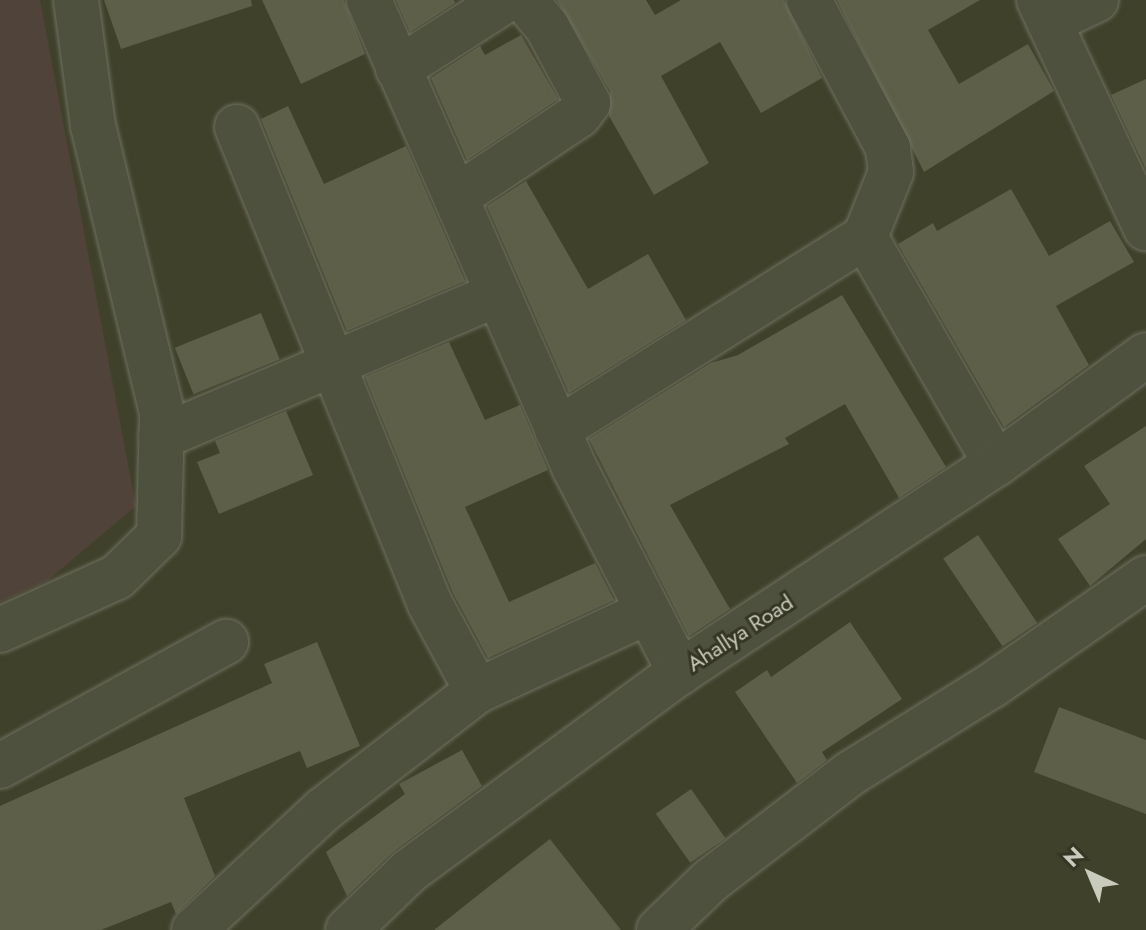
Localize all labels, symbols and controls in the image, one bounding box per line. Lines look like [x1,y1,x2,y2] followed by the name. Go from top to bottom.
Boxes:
[682,589,798,677] street label: Ahallya Road
[1050,834,1130,914] north arrow
[1056,839,1091,874] text: N

